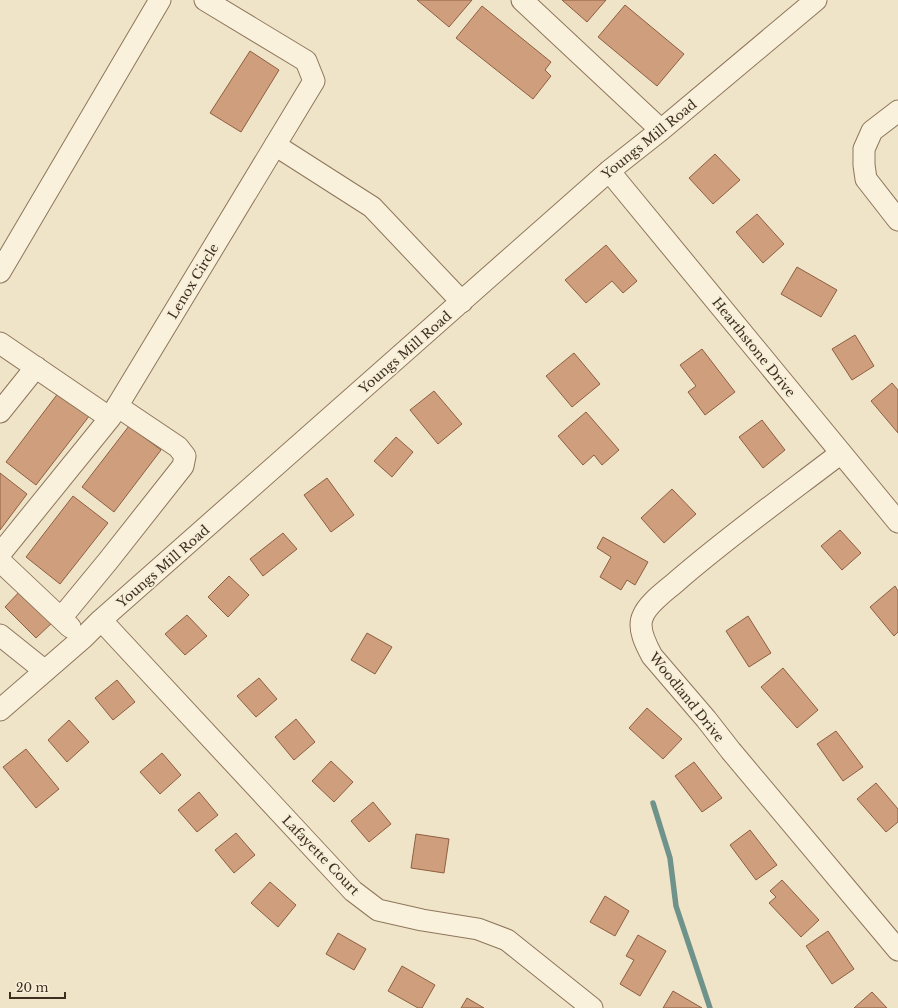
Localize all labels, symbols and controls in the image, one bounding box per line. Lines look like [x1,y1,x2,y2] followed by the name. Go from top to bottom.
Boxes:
[598,96,700,183] street label: Youngs Mill Road
[164,240,223,322] street label: Lenox Circle
[708,294,799,400] street label: Hearthstone Drive
[355,307,455,398] street label: Youngs Mill Road
[113,521,213,612] street label: Youngs Mill Road
[645,648,728,745] street label: Woodland Drive
[278,812,363,899] street label: Lafayette Court
[10,974,65,1000] scale bar
[16,980,48,995] text: 20 m

